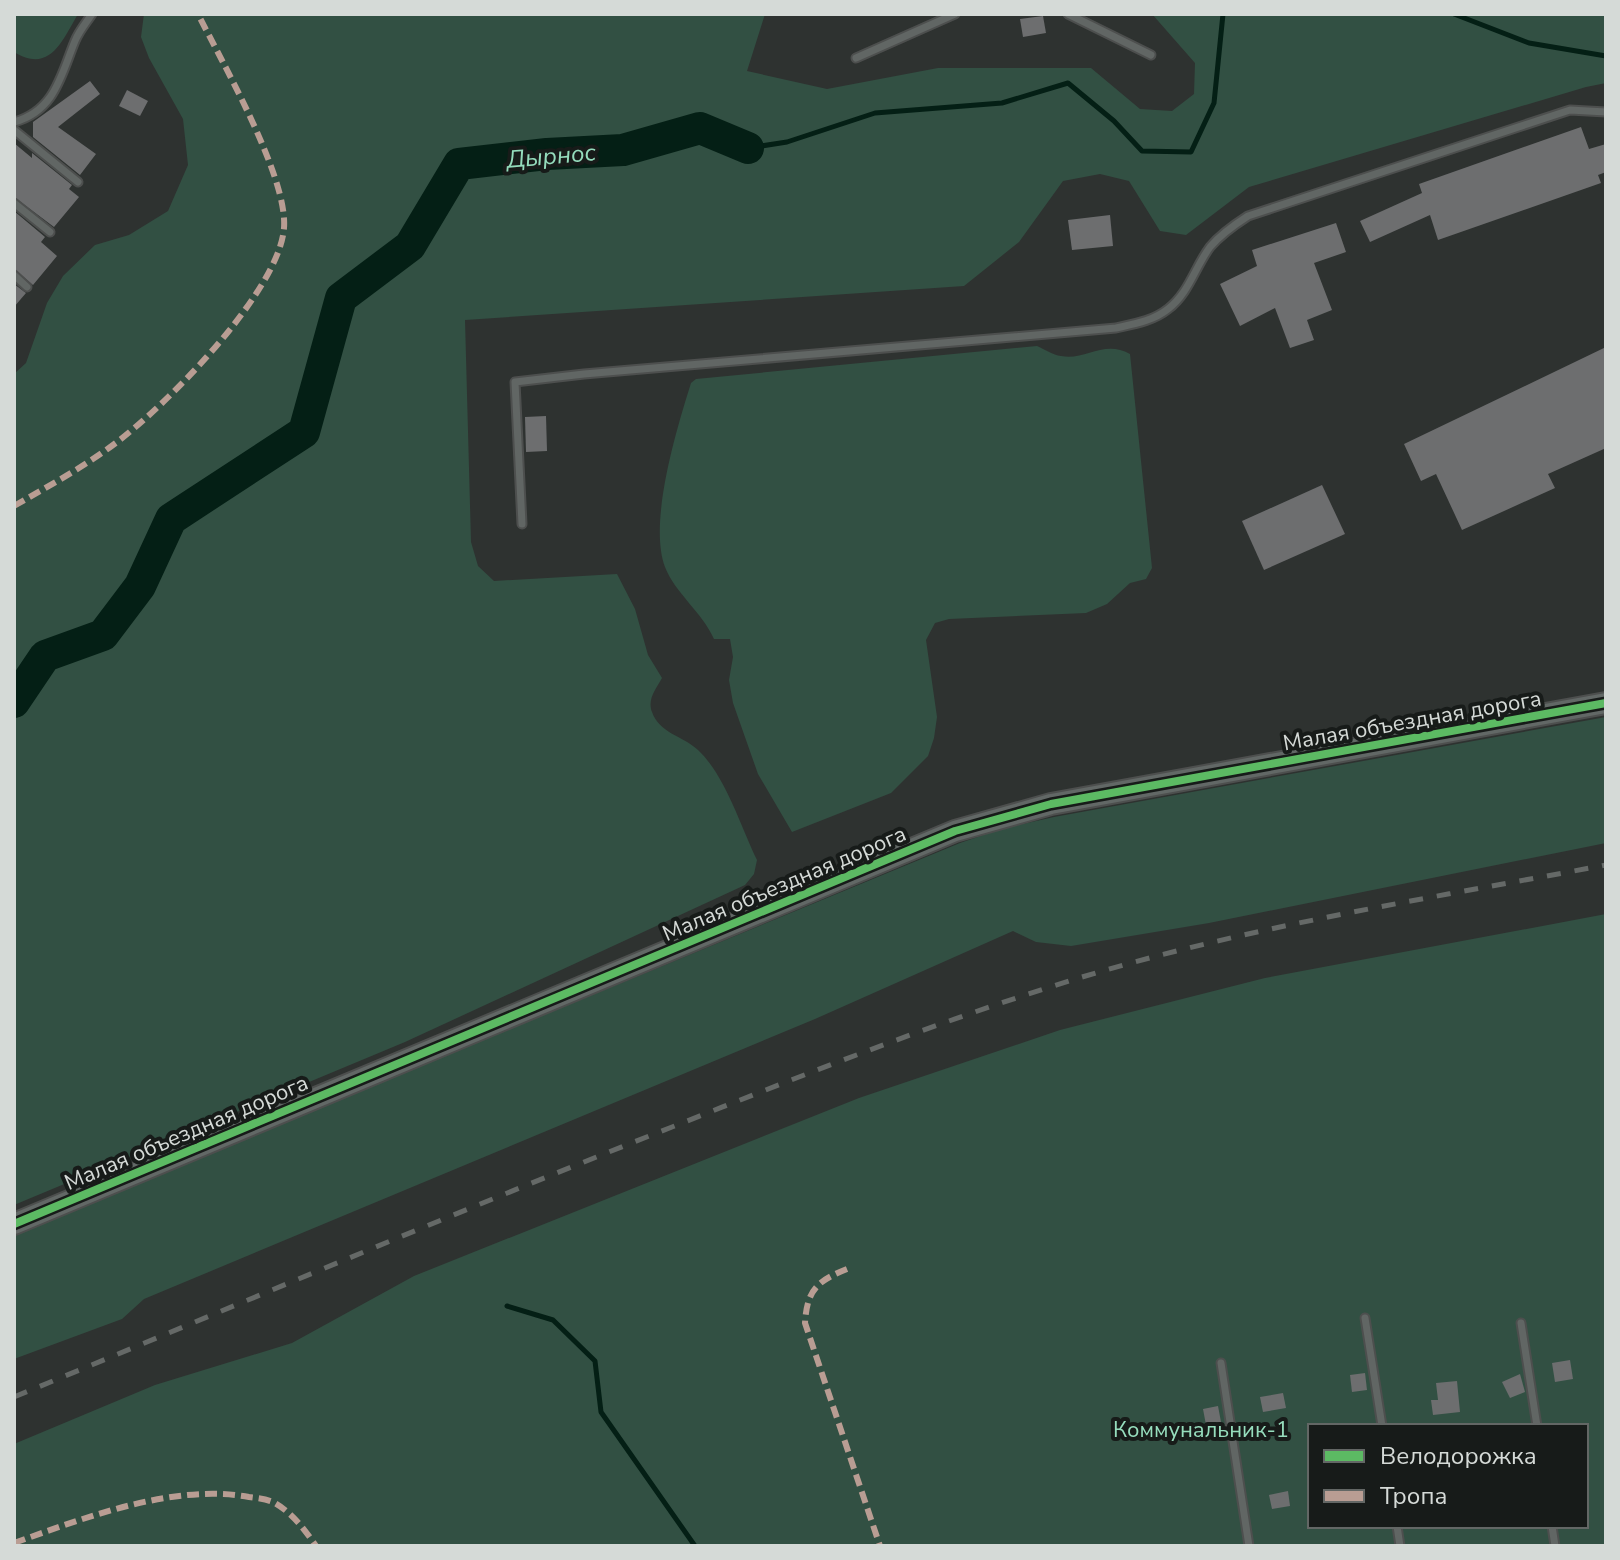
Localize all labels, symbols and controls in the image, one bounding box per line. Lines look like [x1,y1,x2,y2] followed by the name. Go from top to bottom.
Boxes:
[503,136,598,176] water label: Дырнос
[1281,683,1544,758] street label: Малая объездная дорога
[658,819,911,949] street label: Малая объездная дорога
[60,1068,313,1198] street label: Малая объездная дорога
[1113,1415,1289,1445] park label: Коммунальник-1
[1308,1424,1588,1528] legend
[1380,1440,1537,1472] text: Велодорожка
[1380,1480,1447,1512] text: Тропа

